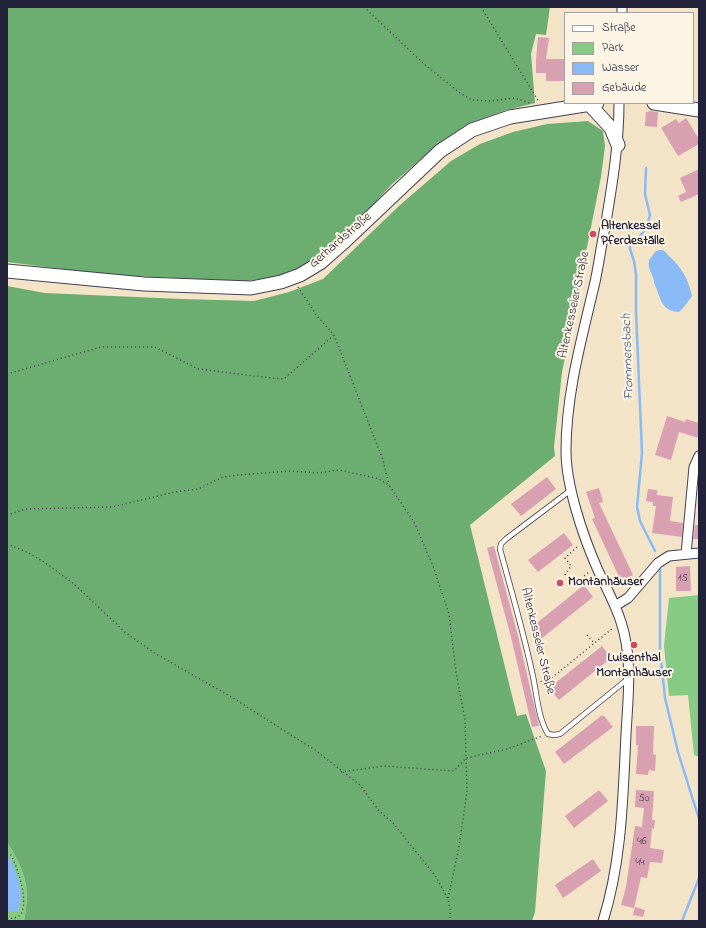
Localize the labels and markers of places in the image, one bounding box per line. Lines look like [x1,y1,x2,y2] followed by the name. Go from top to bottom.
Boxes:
[601,219,665,250] place label: Altenkessel Pferdeställe
[588,229,598,239] marker: Altenkessel Pferdeställe
[568,575,643,591] place label: Montanhäuser
[555,578,565,588] marker: Montanhäuser
[629,640,639,650] marker: Luisenthal Montanhäuser
[596,651,672,682] place label: Luisenthal Montanhäuser

